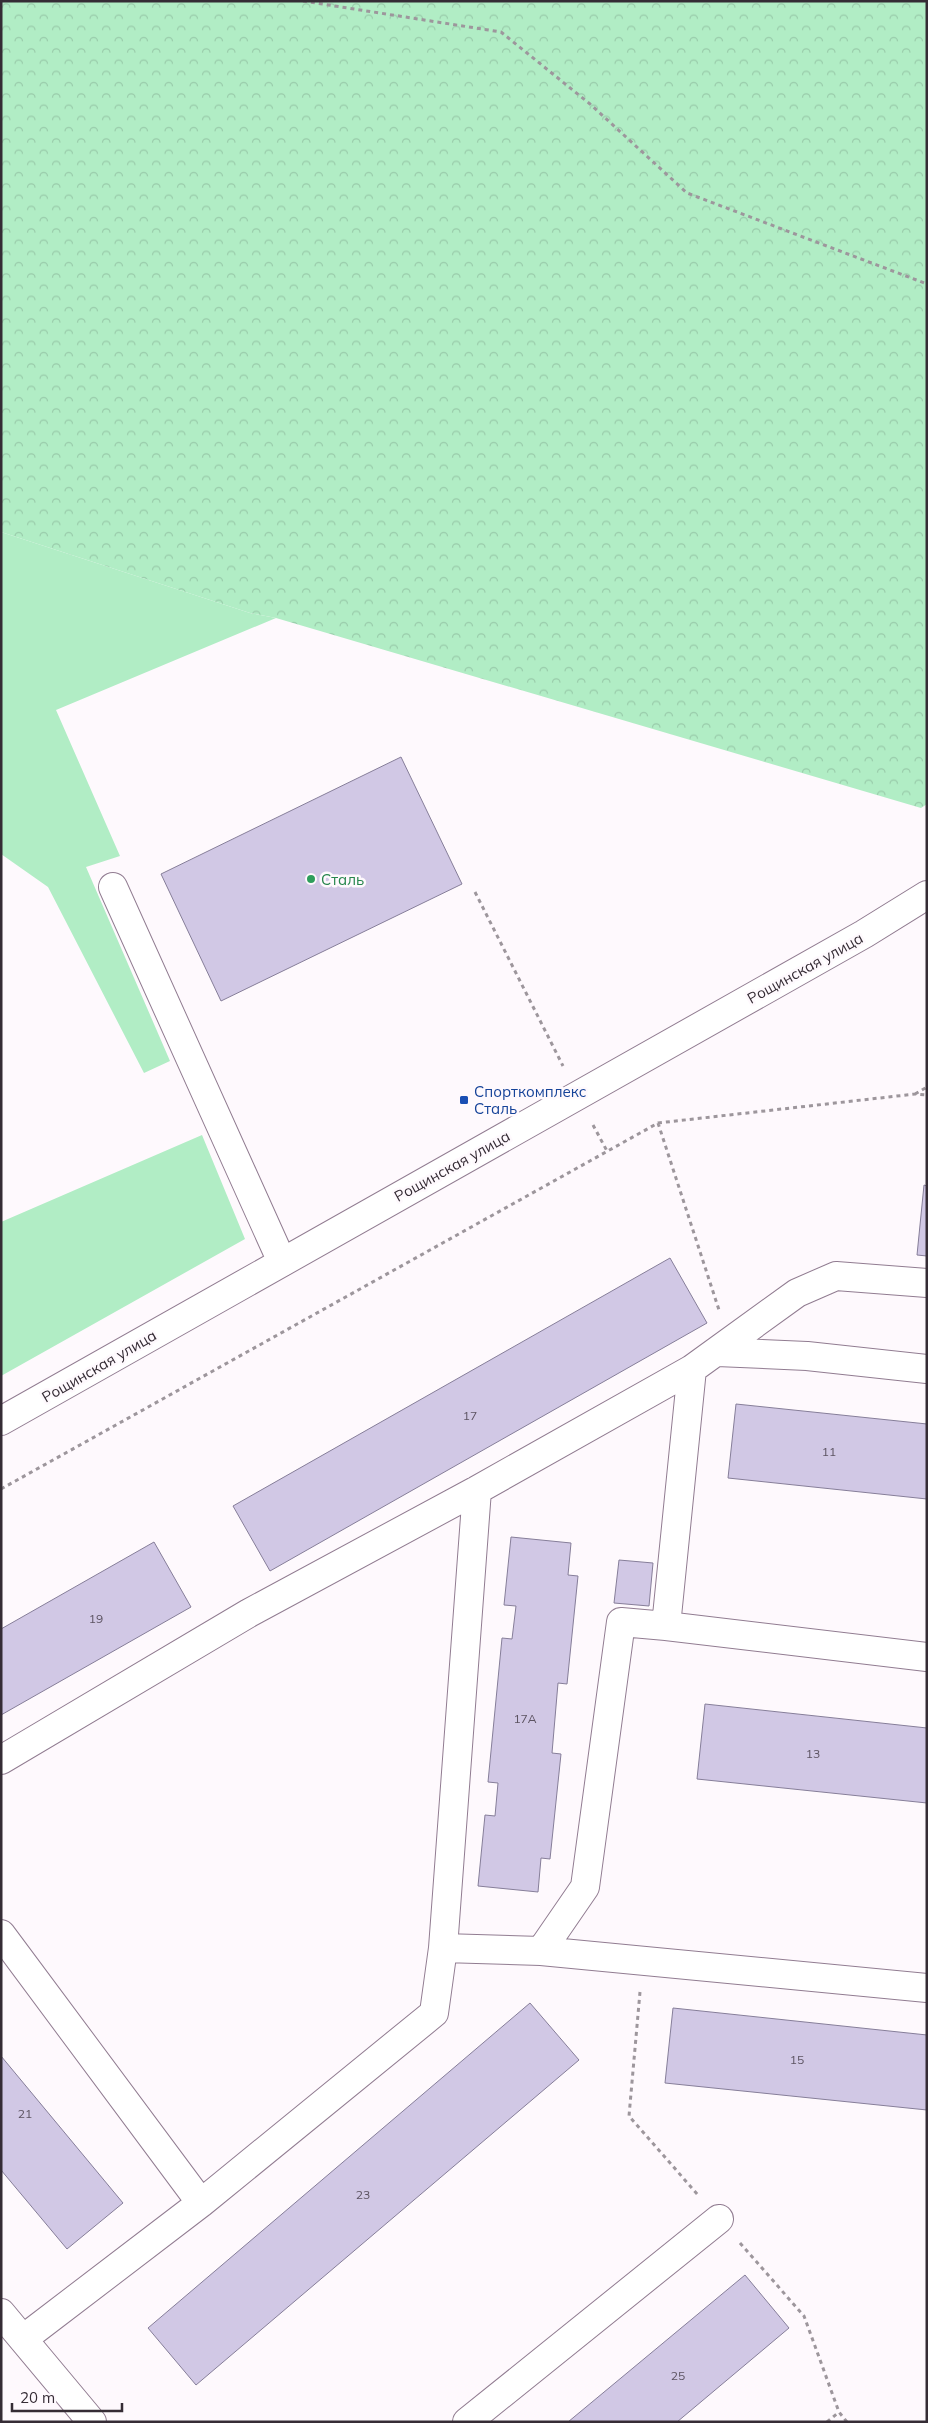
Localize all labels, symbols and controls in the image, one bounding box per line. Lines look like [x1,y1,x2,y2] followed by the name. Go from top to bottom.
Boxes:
[321,870,364,889] place label: Сталь
[305,873,317,885] marker: Сталь
[744,928,866,1008] street label: Рощинская улица
[474,1082,586,1118] place label: Спорткомплекс Сталь
[458,1094,470,1106] marker: Спорткомплекс Сталь
[391,1126,513,1206] street label: Рощинская улица
[38,1325,160,1407] street label: Рощинская улица
[463,1408,477,1423] house number: 17
[822,1444,836,1459] house number: 11
[89,1611,103,1626] house number: 19
[513,1711,537,1726] house number: 17А
[806,1746,820,1761] house number: 13
[790,2052,804,2067] house number: 15
[18,2106,32,2121] house number: 21
[356,2187,370,2202] house number: 23
[671,2368,685,2383] house number: 25
[12,2380,122,2412] scale bar
[20,2388,55,2407] text: 20 m

